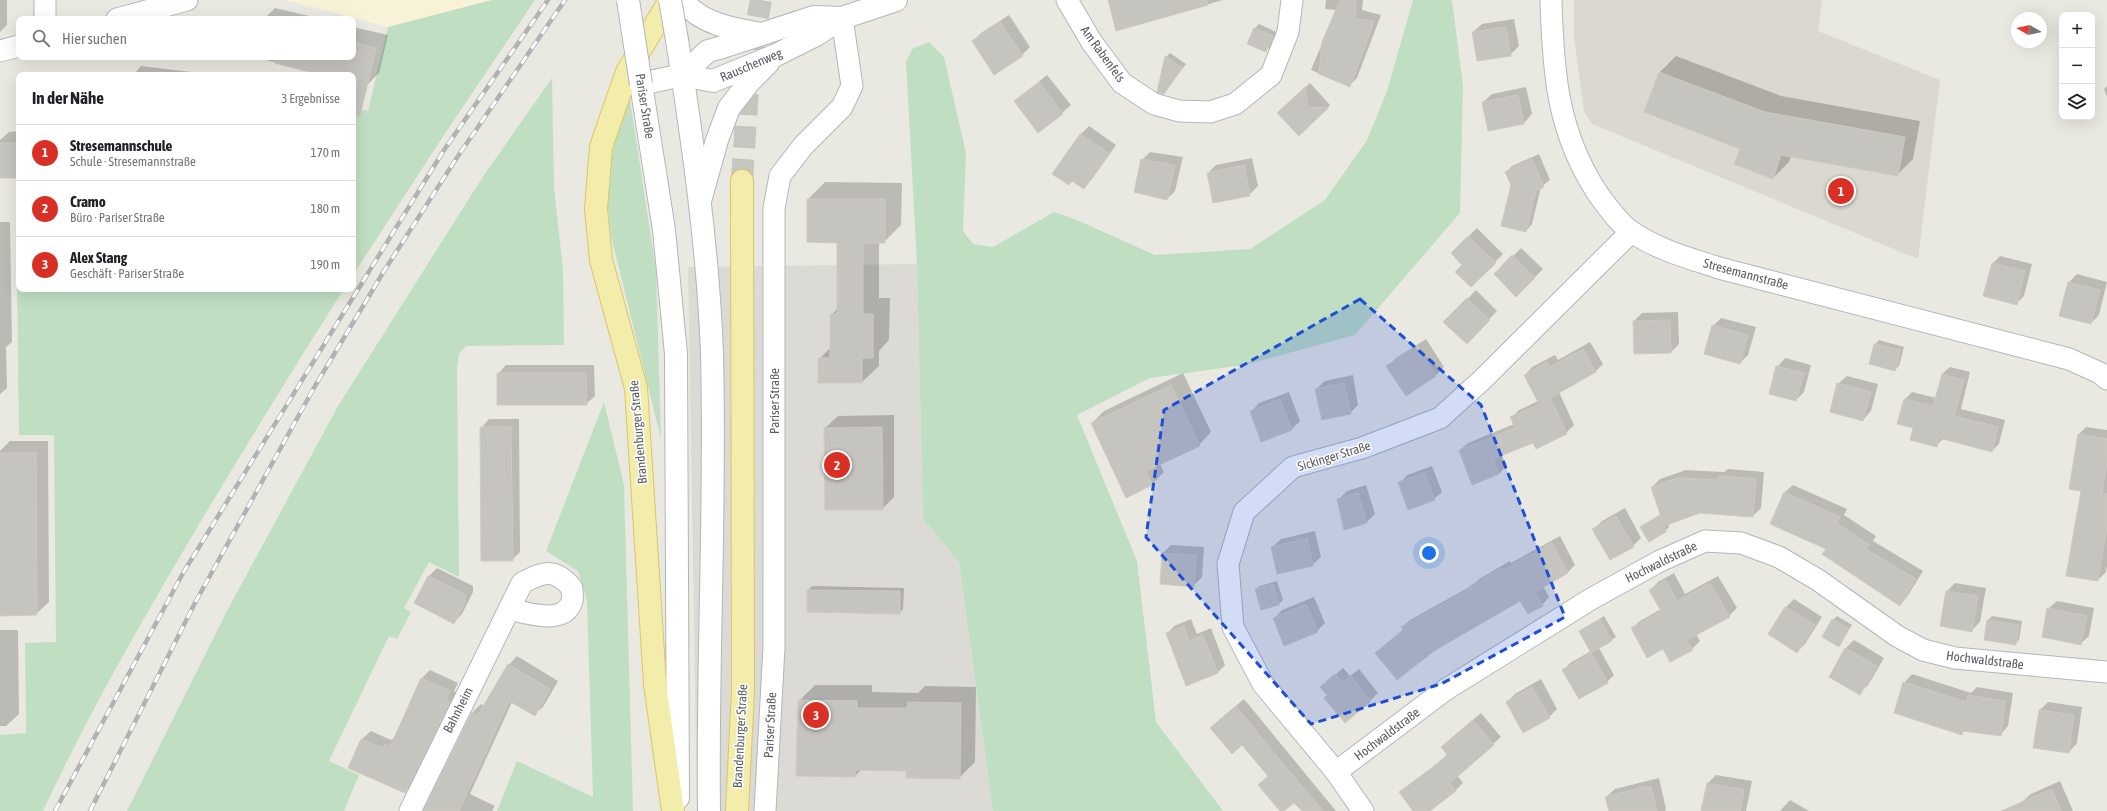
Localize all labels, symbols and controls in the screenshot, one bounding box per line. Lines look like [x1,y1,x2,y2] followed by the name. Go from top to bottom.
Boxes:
[2011,12,2047,48] north arrow
[2059,12,2095,120] map controls
[2059,12,2095,48] button: +
[16,16,356,60] search box
[1078,23,1129,85] street label: Am Rabenfels
[30,27,52,49] icon: search
[62,30,127,47] text: Hier suchen
[718,45,785,85] street label: Rauschenweg
[2059,48,2095,84] button: −
[632,72,658,140] street label: Pariser Straße
[2059,84,2095,120] button: layers
[32,88,104,108] text: In der Nähe
[281,91,340,106] text: 3 Ergebnisse
[70,137,172,154] text: Stresemannschule
[42,145,48,160] text: 1
[311,145,340,160] text: 170 m
[70,154,196,169] text: Schule · Stresemannstraße
[1828,176,1854,206] pin: 1
[70,193,106,210] text: Cramo
[42,201,48,216] text: 2
[311,201,340,216] text: 180 m
[70,210,165,225] text: Büro · Pariser Straße
[70,249,127,266] text: Alex Stang
[1702,255,1790,293] street label: Stresemannstraße
[42,257,48,272] text: 3
[311,257,340,272] text: 190 m
[70,266,184,281] text: Geschäft · Pariser Straße
[767,368,782,434] street label: Pariser Straße
[626,379,650,484] street label: Brandenburger Straße
[1296,438,1372,474] street label: Sickinger Straße
[824,450,850,480] pin: 2
[1623,538,1699,586] street label: Hochwaldstraße
[1419,543,1439,563] your location
[1945,648,2025,672] street label: Hochwaldstraße
[730,684,750,788] street label: Brandenburger Straße
[440,685,476,735] street label: Bahnheim
[761,692,779,758] street label: Pariser Straße
[803,700,829,730] pin: 3
[1351,705,1423,763] street label: Hochwaldstraße

